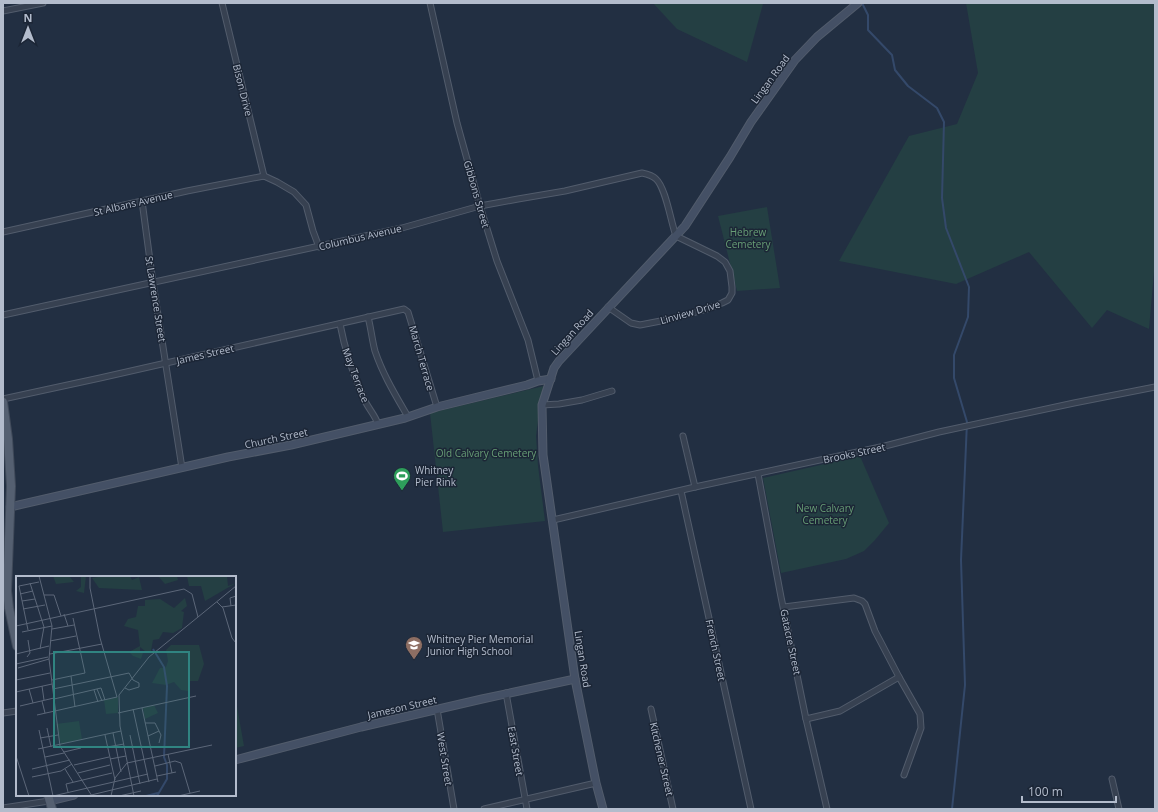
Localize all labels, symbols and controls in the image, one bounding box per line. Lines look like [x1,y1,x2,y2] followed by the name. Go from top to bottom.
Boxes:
[8,8,48,48] north arrow
[24,10,32,25] text: N
[747,52,793,106] street label: Lingan Road
[230,63,256,118] street label: Bison Drive
[461,159,493,230] street label: Gibbons Street
[92,187,174,219] street label: St Albans Avenue
[317,221,403,253] street label: Columbus Avenue
[725,225,772,251] park label: Hebrew Cemetery
[142,255,170,343] street label: St Lawrence Street
[658,297,722,327] street label: Linview Drive
[548,306,596,358] street label: Lingan Road
[406,324,438,393] street label: March Terrace
[174,341,235,368] street label: James Street
[339,346,373,405] street label: May Terrace
[243,424,309,452] street label: Church Street
[822,440,887,466] street label: Brooks Street
[436,446,537,460] park label: Old Calvary Cemetery
[415,463,457,489] place label: Whitney Pier Rink
[392,466,412,491] sports icon: Whitney Pier Rink
[796,501,855,527] park label: New Calvary Cemetery
[16,576,236,796] inset map
[777,608,805,677] street label: Gatacre Street
[703,618,729,682] street label: French Street
[572,630,594,688] street label: Lingan Road
[426,632,533,658] place label: Whitney Pier Memorial Junior High School
[404,635,424,660] school or university icon: Whitney Pier Memorial Junior High School
[365,692,438,722] street label: Jameson Street
[647,721,677,798] street label: Kitchener Street
[505,725,527,777] street label: East Street
[434,731,456,787] street label: West Street
[1022,778,1116,804] scale bar
[1028,783,1063,800] text: 100 m

